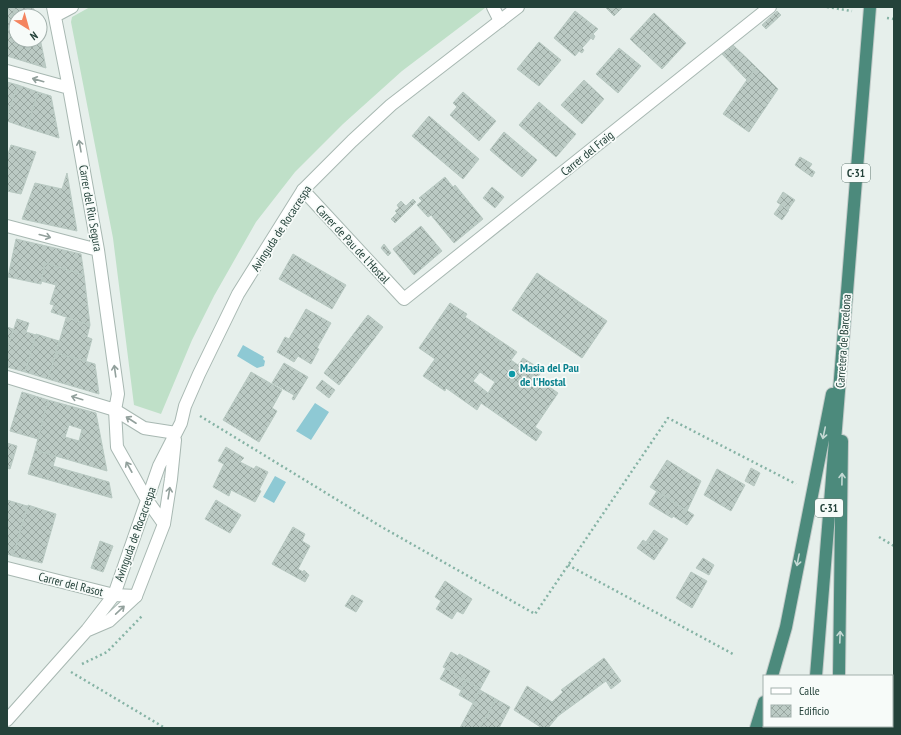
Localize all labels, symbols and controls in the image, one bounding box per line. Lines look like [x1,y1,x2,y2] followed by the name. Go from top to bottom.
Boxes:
[8,8,48,48] north arrow
[27,29,41,43] text: N
[32,75,45,83] one-way arrow
[557,127,617,179] street label: Carrer del Fraig
[75,140,83,153] one-way arrow
[76,164,106,253] street label: Carrer del Riu Segura
[842,164,870,182] road number: C-31
[248,182,315,274] street label: Avinguda de Rocacrespa
[313,202,393,287] street label: Carrer de Pau de l'Hostal
[38,233,51,240] one-way arrow
[832,293,854,388] street label: Carretera de Barcelona
[520,360,579,389] place label: Masia del Pau de l'Hostal
[111,365,119,378] one-way arrow
[507,369,517,379] marker: Masia del Pau de l'Hostal
[71,394,84,401] one-way arrow
[126,416,137,424] one-way arrow
[820,426,828,439] one-way arrow
[124,461,132,473] one-way arrow
[838,473,846,486] one-way arrow
[111,484,159,583] street label: Avinguda de Rocacrespa
[165,487,173,500] one-way arrow
[815,499,843,517] road number: C-31
[794,553,802,566] one-way arrow
[37,569,106,599] street label: Carrer del Rasot
[115,606,125,615] one-way arrow
[836,631,844,644] one-way arrow
[763,675,893,727] legend
[799,683,820,698] text: Calle
[799,703,829,718] text: Edificio

